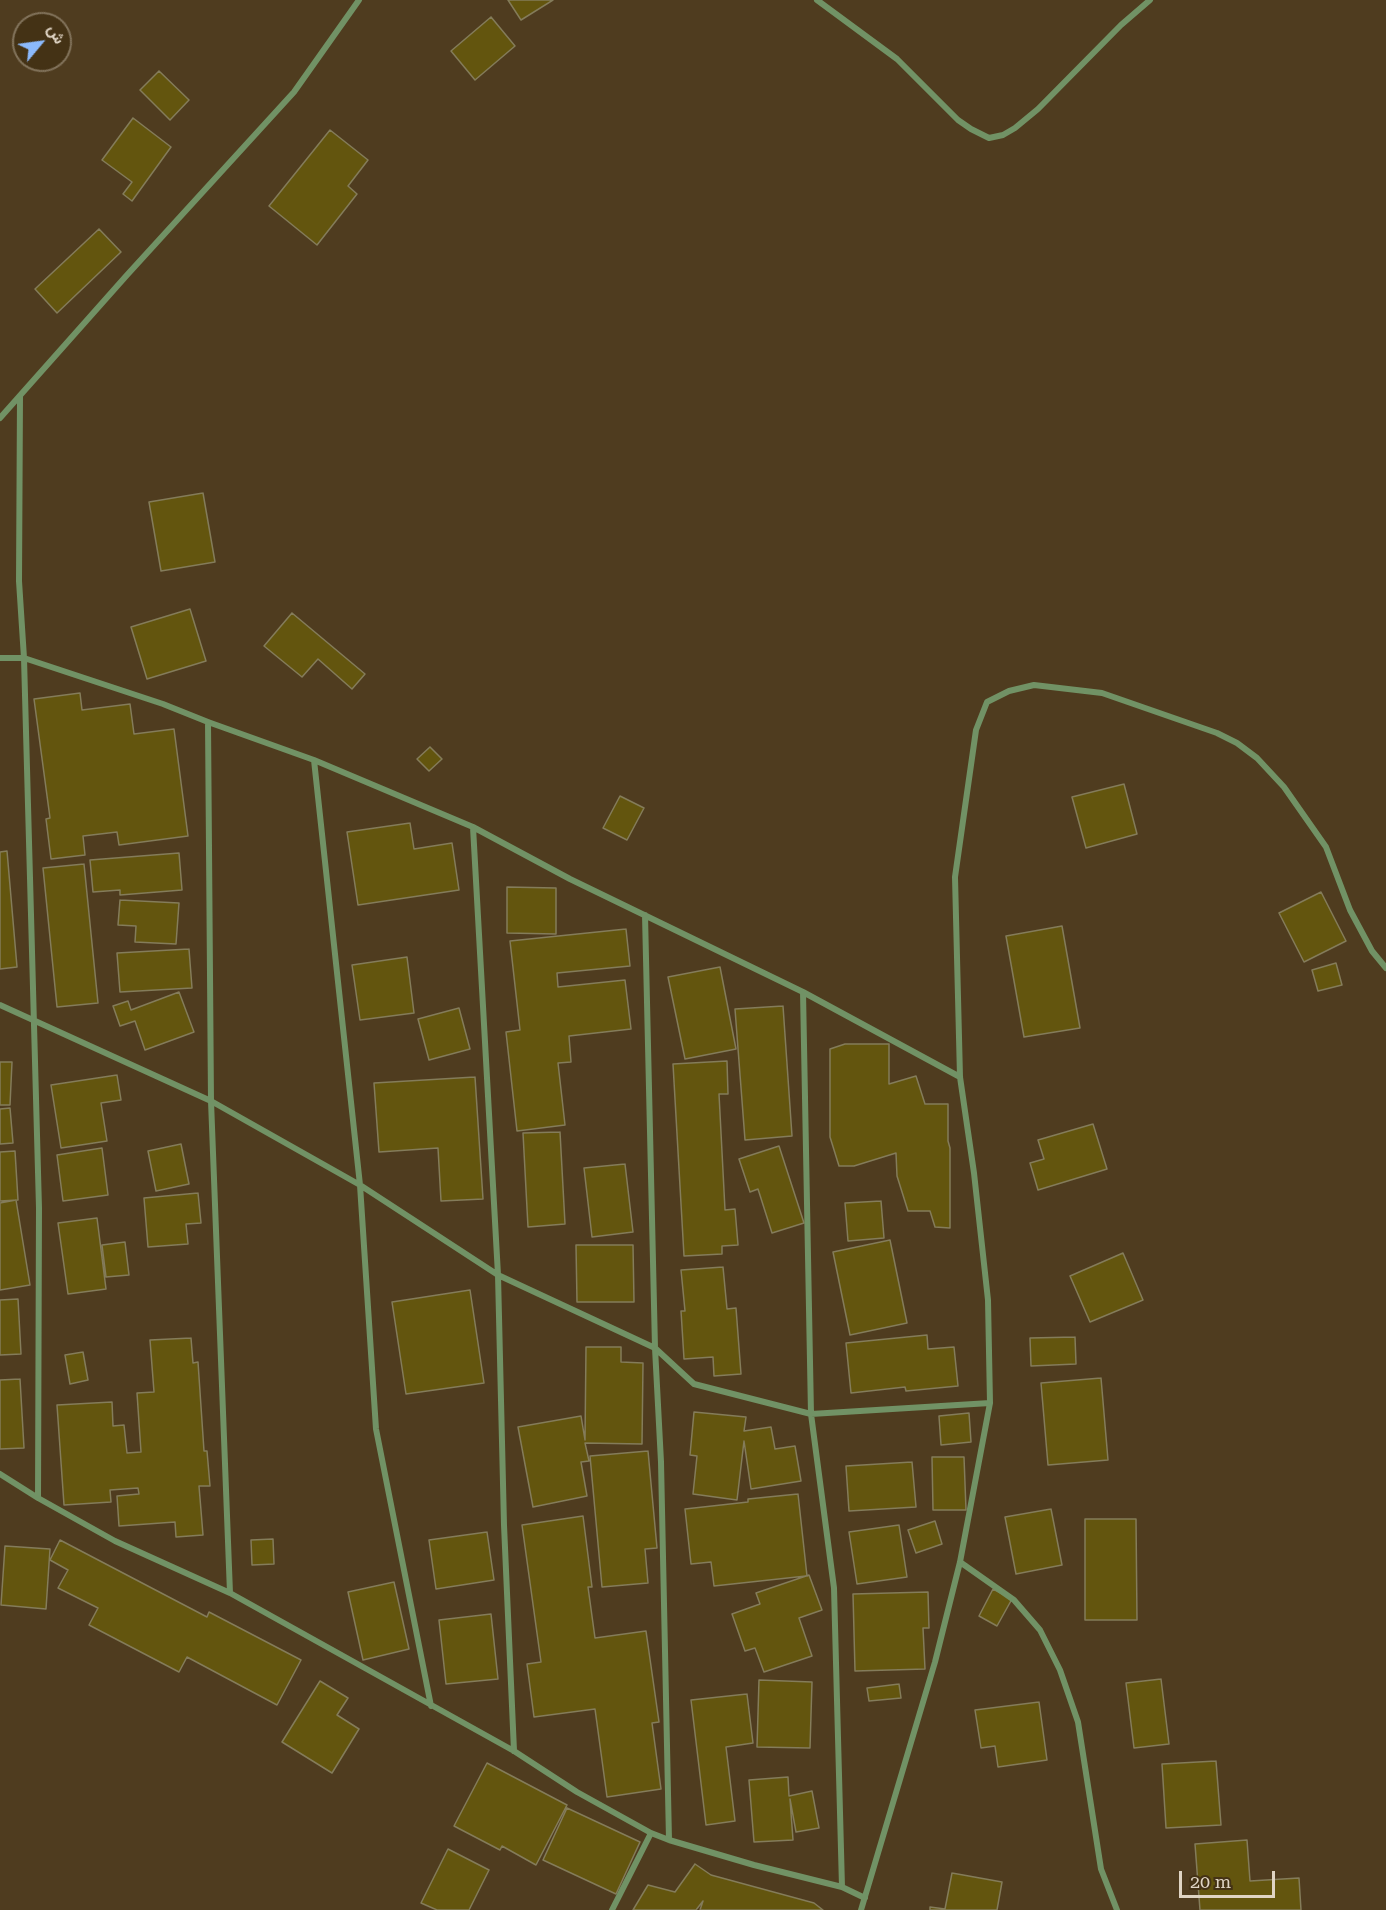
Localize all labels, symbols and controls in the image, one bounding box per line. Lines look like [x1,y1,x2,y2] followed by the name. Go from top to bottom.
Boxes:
[12,12,72,72] north arrow
[43,21,69,47] text: ش
[1182,1859,1278,1897] scale bar
[1190,1871,1231,1892] text: 20 m

